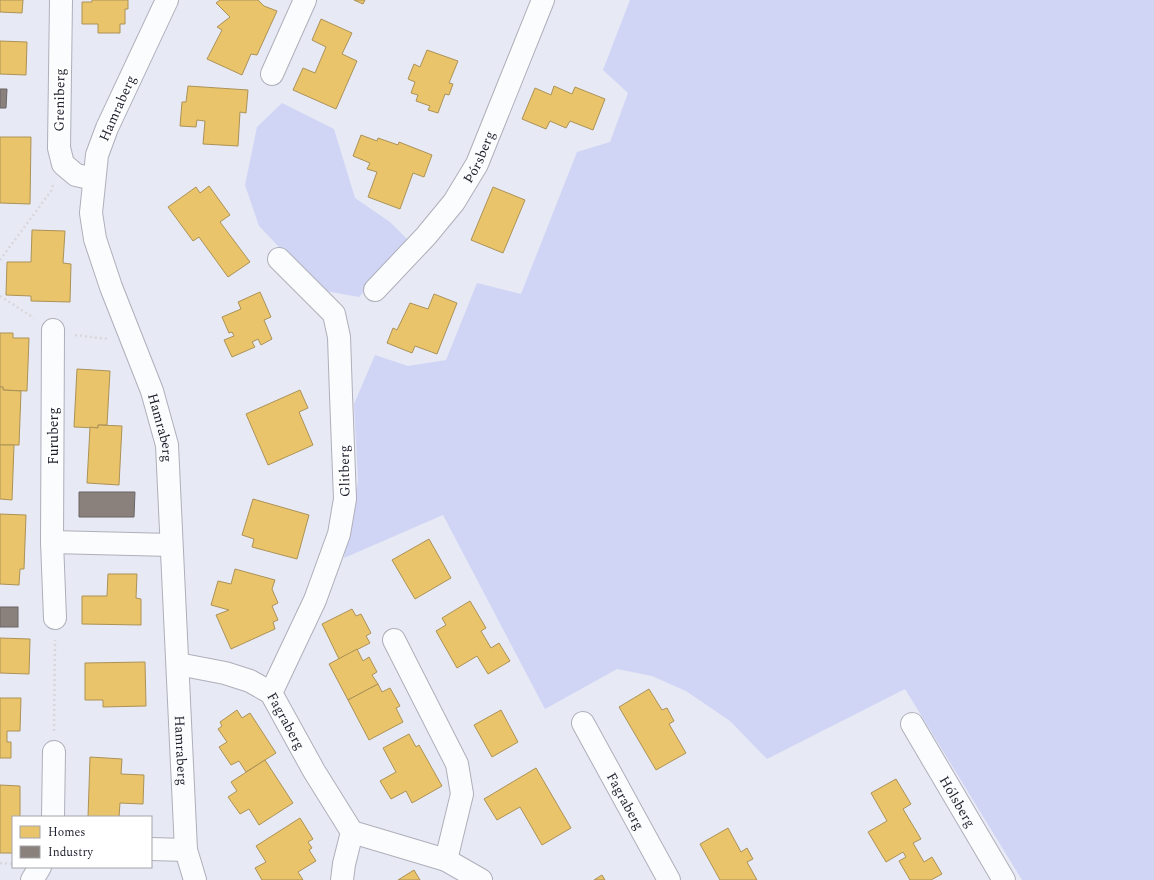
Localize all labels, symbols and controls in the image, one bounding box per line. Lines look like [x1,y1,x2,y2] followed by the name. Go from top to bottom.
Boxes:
[48,68,71,132] street label: Greniberg
[94,72,141,145] street label: Hamraberg
[458,128,500,187] street label: Þórsberg
[142,391,178,463] street label: Hamraberg
[43,407,64,465] street label: Furuberg
[334,445,355,497] street label: Glitberg
[261,688,310,754] street label: Fagraberg
[169,715,193,786] street label: Hamraberg
[601,769,650,834] street label: Fagraberg
[934,772,981,832] street label: Hólsberg
[12,816,152,868] legend
[48,823,86,842] text: Homes
[48,843,94,862] text: Industry

